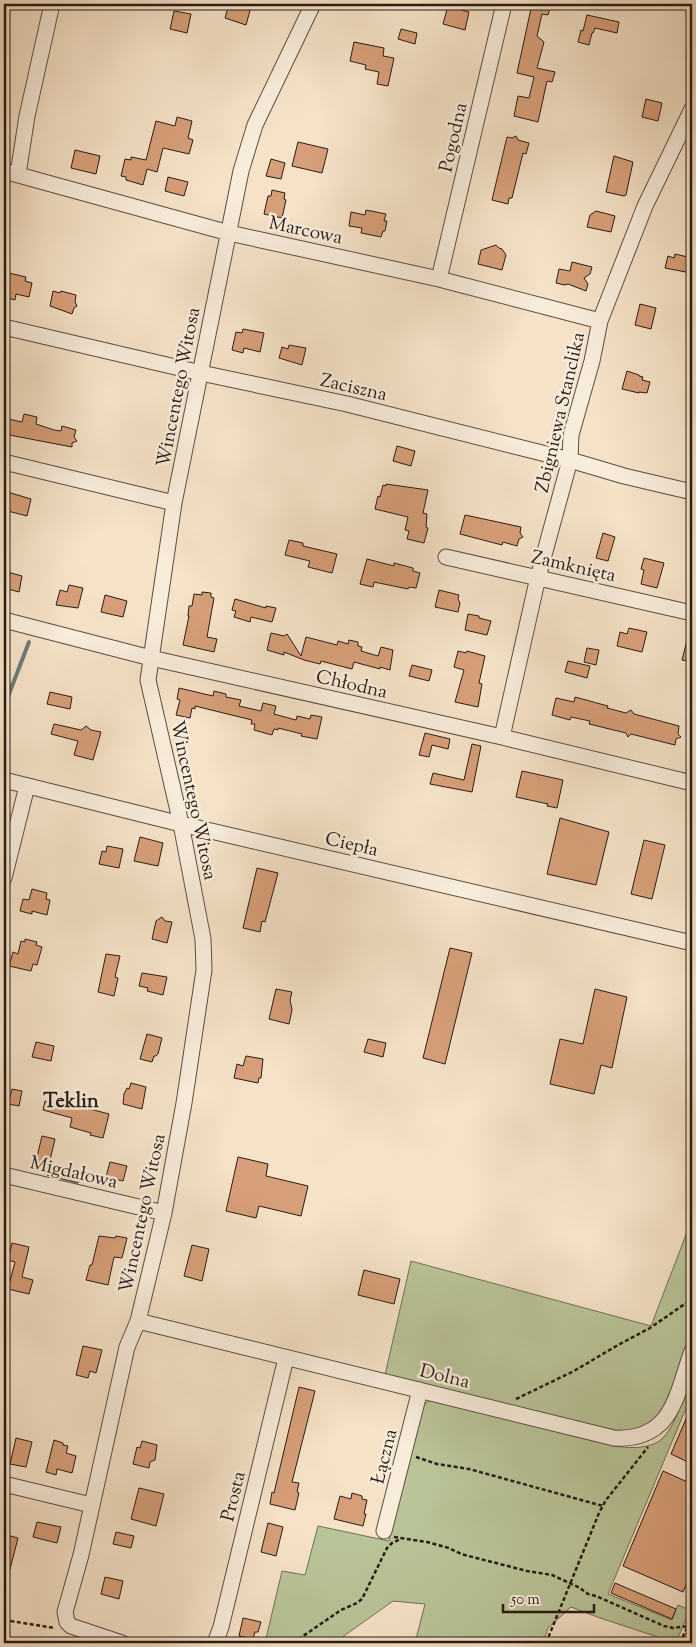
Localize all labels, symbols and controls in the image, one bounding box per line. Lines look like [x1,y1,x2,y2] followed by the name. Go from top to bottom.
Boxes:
[433,100,476,175] street label: Pogodna
[266,210,345,252] street label: Marcowa
[151,305,208,470] street label: Wincentego Witosa
[530,329,593,496] street label: Zbigniewa Stanclika
[317,368,390,409] street label: Zaciszna
[528,545,619,590] street label: Zamknięta
[313,664,390,707] street label: Chłodna
[162,718,223,883] street label: Wincentego Witosa
[322,826,381,865] street label: Ciepła
[43,1088,99,1117] district label: Teklin
[113,1131,174,1296] street label: Wincentego Witosa
[27,1150,120,1197] street label: Migdałowa
[417,1358,472,1397] street label: Dolna
[366,1426,405,1487] street label: Łączna
[215,1469,254,1524] street label: Prosta
[503,1582,595,1614] scale bar
[510,1590,540,1611] text: 50 m

